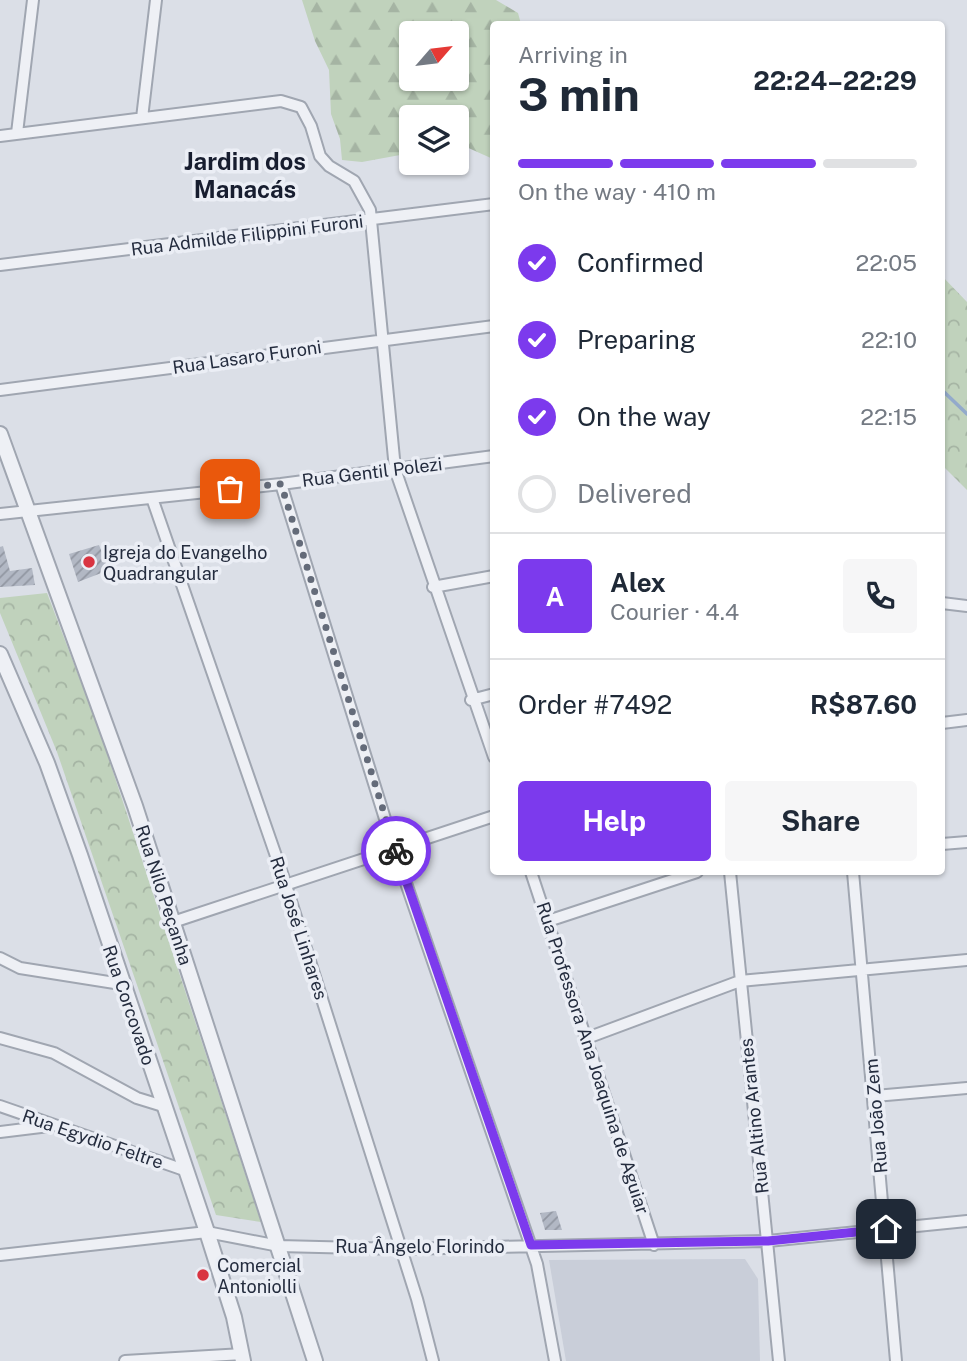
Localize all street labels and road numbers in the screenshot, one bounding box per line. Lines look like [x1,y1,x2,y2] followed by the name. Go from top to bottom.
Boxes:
[130,210,364,260] street label: Rua Admilde Filippini Furoni
[171,336,323,378] street label: Rua Lasaro Furoni
[301,453,443,491] street label: Rua Gentil Polezi
[131,822,197,968] street label: Rua Nilo Peçanha
[266,854,332,1002] street label: Rua José Linhares
[532,899,654,1217] street label: Rua Professora Ana Joaquina de Aguiar
[99,942,159,1068] street label: Rua Corcovado
[735,1037,773,1195] street label: Rua Altino Arantes
[861,1058,891,1174] street label: Rua João Zem
[20,1105,166,1173] street label: Rua Egydio Feltre
[335,1236,505,1257] street label: Rua Ângelo Florindo

